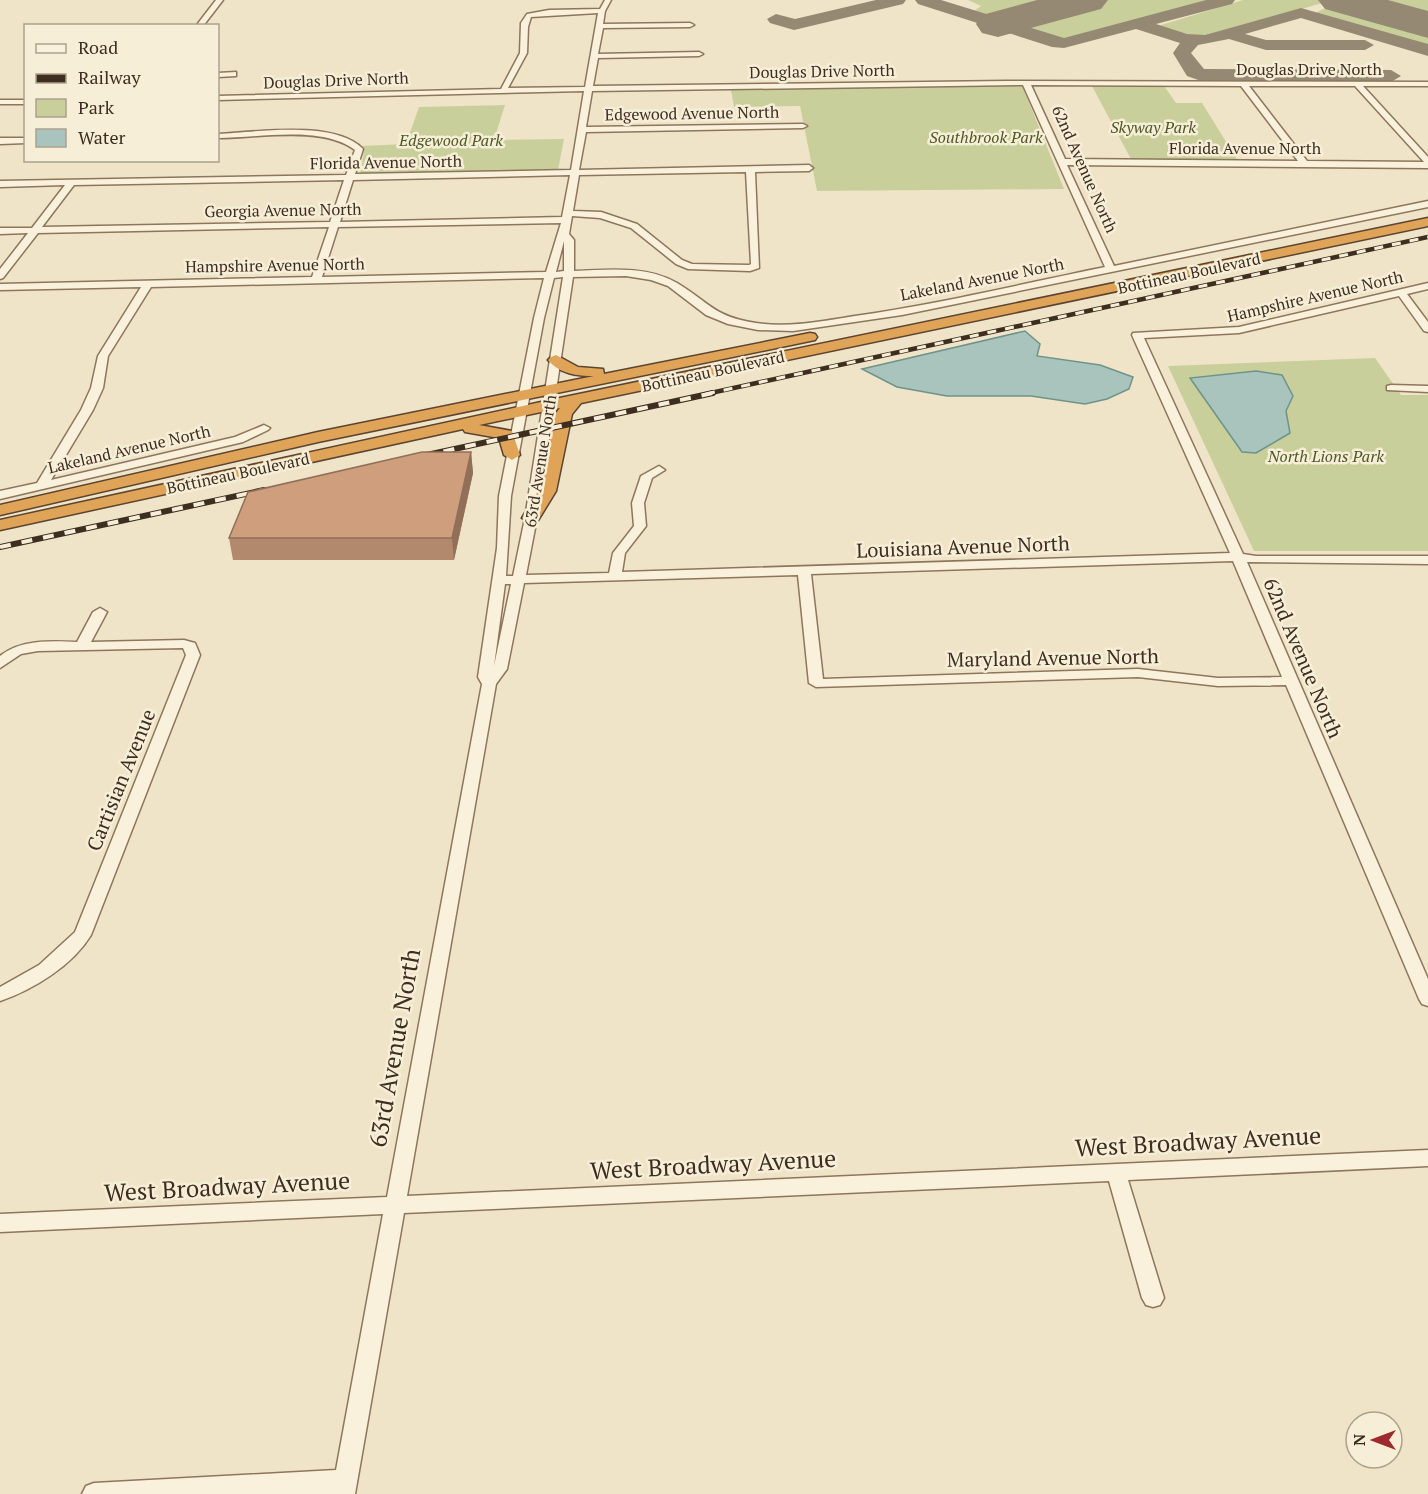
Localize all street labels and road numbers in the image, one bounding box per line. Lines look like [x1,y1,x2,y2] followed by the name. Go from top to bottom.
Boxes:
[1236,58,1382,80] street label: Douglas Drive North
[749,59,896,83] street label: Douglas Drive North
[263,66,410,94] street label: Douglas Drive North
[605,100,780,126] street label: Edgewood Avenue North
[1047,102,1123,237] street label: 62nd Avenue North
[1169,137,1322,159] street label: Florida Avenue North
[310,150,463,174] street label: Florida Avenue North
[204,198,362,222] street label: Georgia Avenue North
[1116,247,1263,299] street label: Bottineau Boulevard
[185,252,366,278] street label: Hampshire Avenue North
[898,252,1066,306] street label: Lakeland Avenue North
[1225,265,1406,327] street label: Hampshire Avenue North
[640,345,787,397] street label: Bottineau Boulevard
[519,393,561,529] street label: 63rd Avenue North
[46,419,213,478] street label: Lakeland Avenue North
[165,447,312,499] street label: Bottineau Boulevard
[856,529,1070,564] street label: Louisiana Avenue North
[1257,574,1350,742] street label: 62nd Avenue North
[947,642,1159,673] street label: Maryland Avenue North
[80,705,161,855] street label: Cartisian Avenue
[361,946,427,1150] street label: 63rd Avenue North
[1074,1119,1322,1163] street label: West Broadway Avenue
[589,1142,837,1186] street label: West Broadway Avenue
[103,1164,351,1208] street label: West Broadway Avenue

